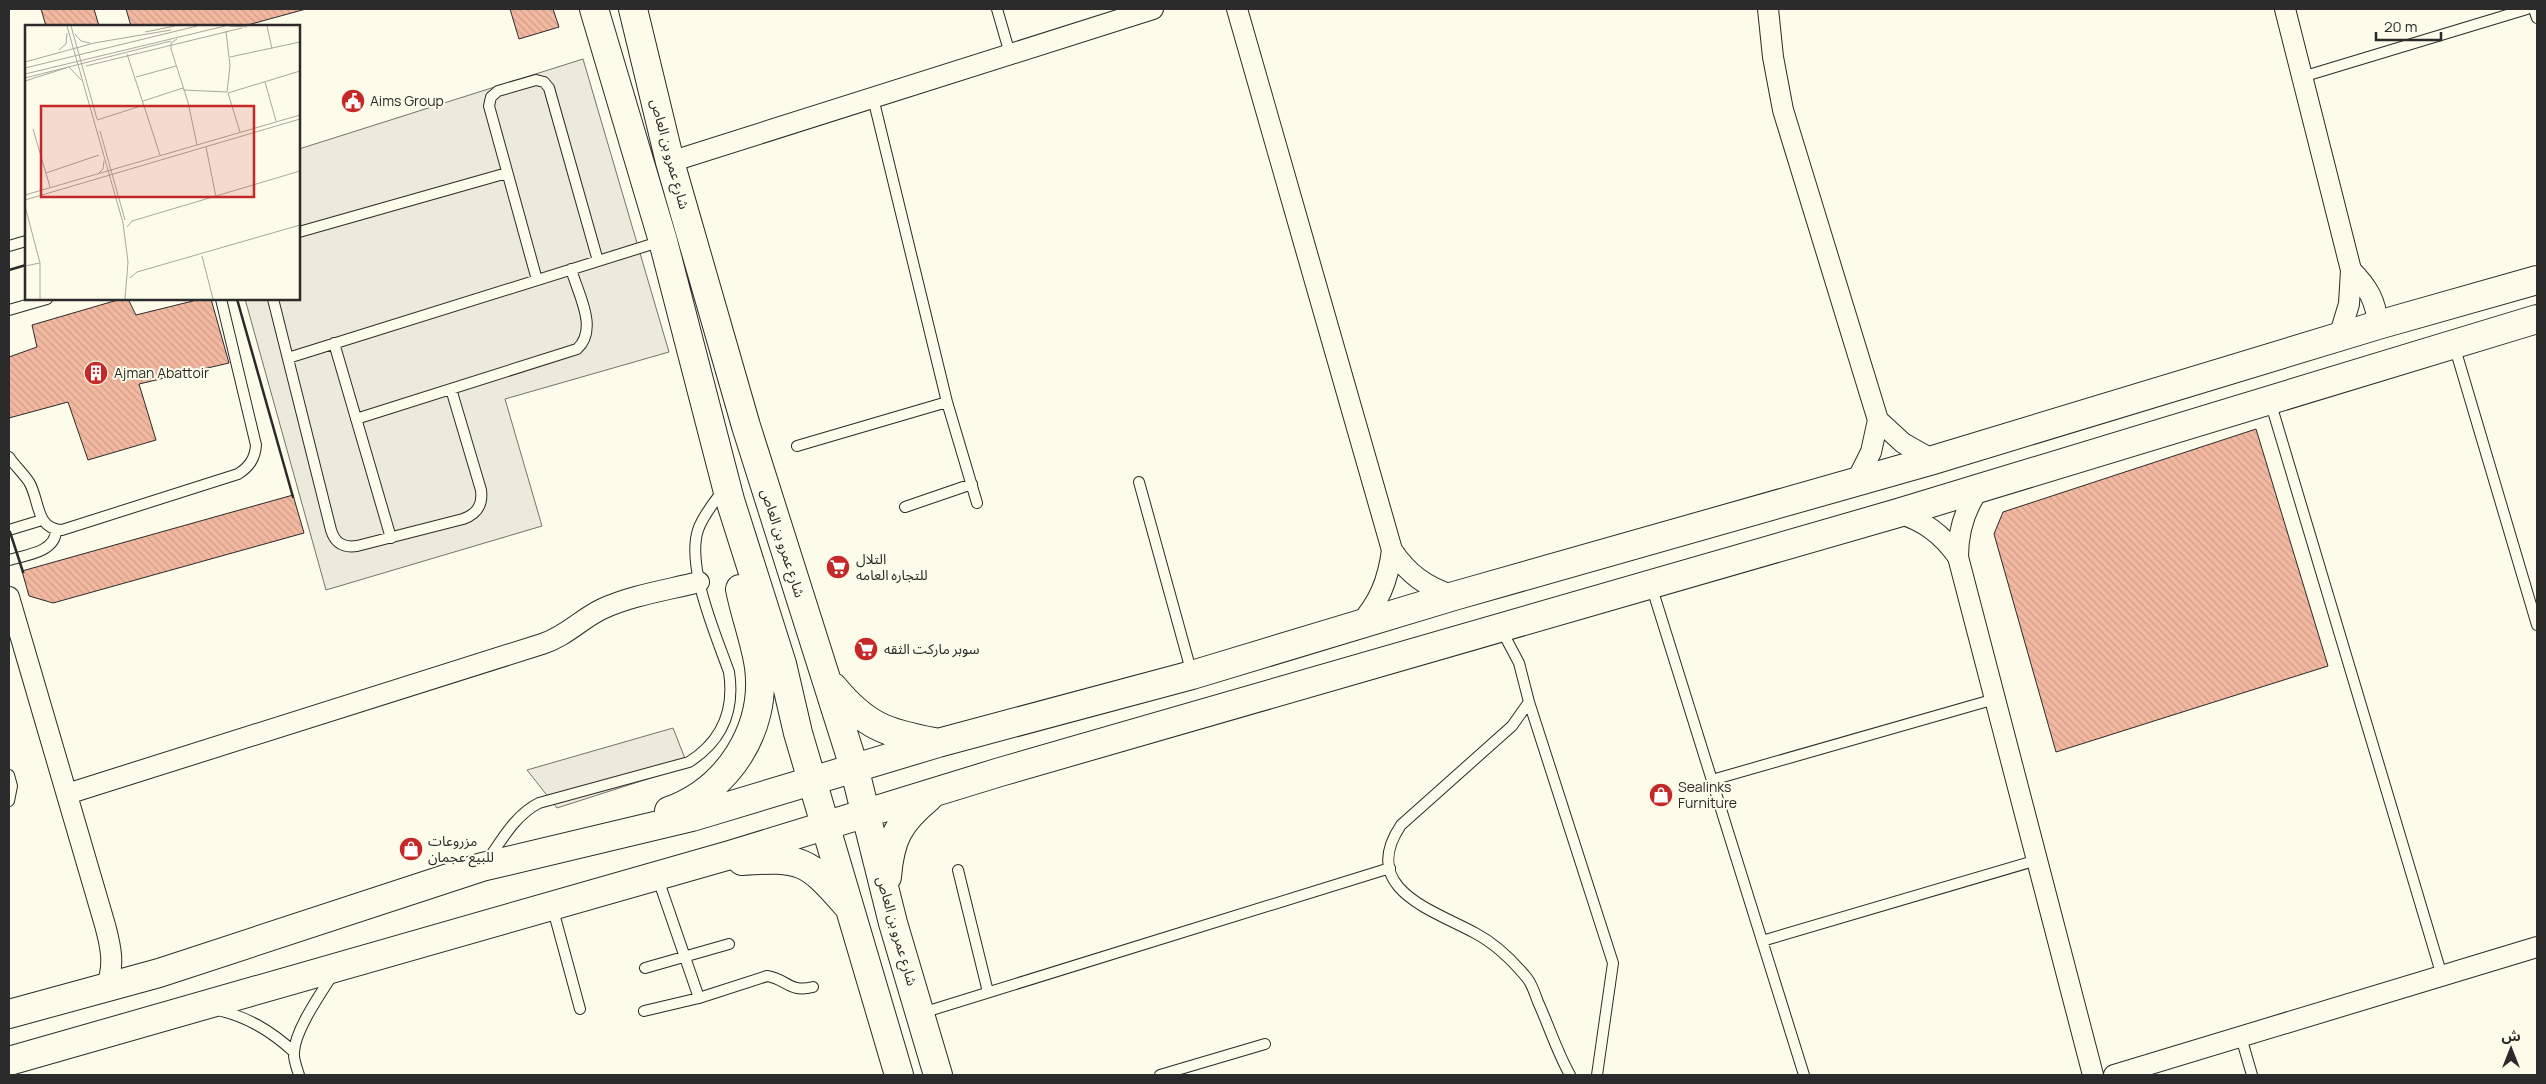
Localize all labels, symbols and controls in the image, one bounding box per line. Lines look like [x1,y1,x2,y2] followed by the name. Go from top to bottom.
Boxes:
[2376,10,2441,42] scale bar
[2384,16,2417,37] text: 20 m
[25,25,300,300] inset map
[340,88,366,114] public building icon: Aims Group
[370,91,444,110] place label: Aims Group
[645,97,694,212] street label: شارع عمرو بن العاص
[83,360,109,386] building icon: Ajman Abattoir
[114,363,209,382] place label: Ajman Abattoir
[755,486,810,600] street label: شارع عمرو بن العاص
[856,549,928,584] place label: التلال للتجاره العامه
[825,554,851,580] supermarket icon: التلال للتجاره العامه
[853,636,879,662] supermarket icon: سوبر ماركت الثقه
[884,639,980,658] place label: سوبر ماركت الثقه
[1678,777,1737,812] place label: Sealinks Furniture
[1648,782,1674,808] shop icon: Sealinks Furniture
[428,831,494,868] place label: مزروعات للبيع عجمان
[398,836,424,862] shop icon: مزروعات للبيع عجمان
[871,874,922,988] street label: شارع عمرو بن العاص
[2486,1024,2536,1074] north arrow
[2501,1026,2521,1045] text: ش

